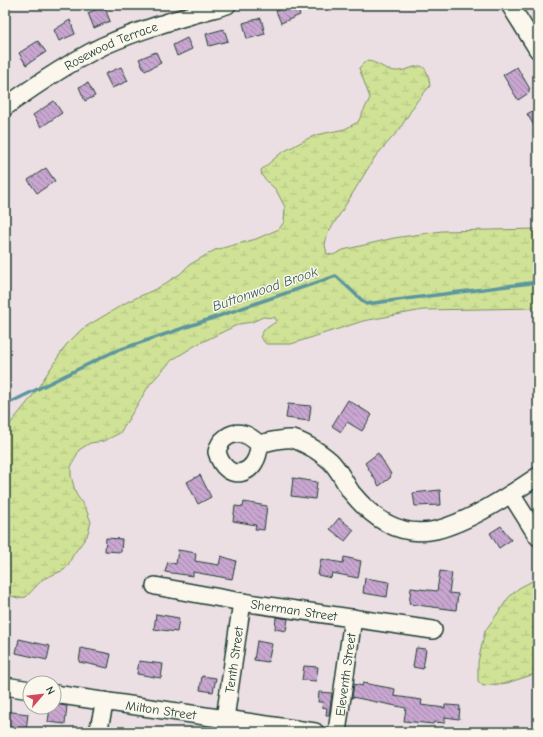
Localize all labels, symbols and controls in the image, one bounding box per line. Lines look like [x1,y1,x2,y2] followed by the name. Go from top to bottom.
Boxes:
[61,18,160,73] street label: Rosewood Terrace
[210,263,320,315] water label: Buttonwood Brook
[250,596,340,624] street label: Sherman Street
[221,624,246,694] street label: Tenth Street
[332,631,358,717] street label: Eleventh Street
[22,675,62,715] north arrow
[43,684,58,697] text: N
[125,697,198,722] street label: Milton Street

